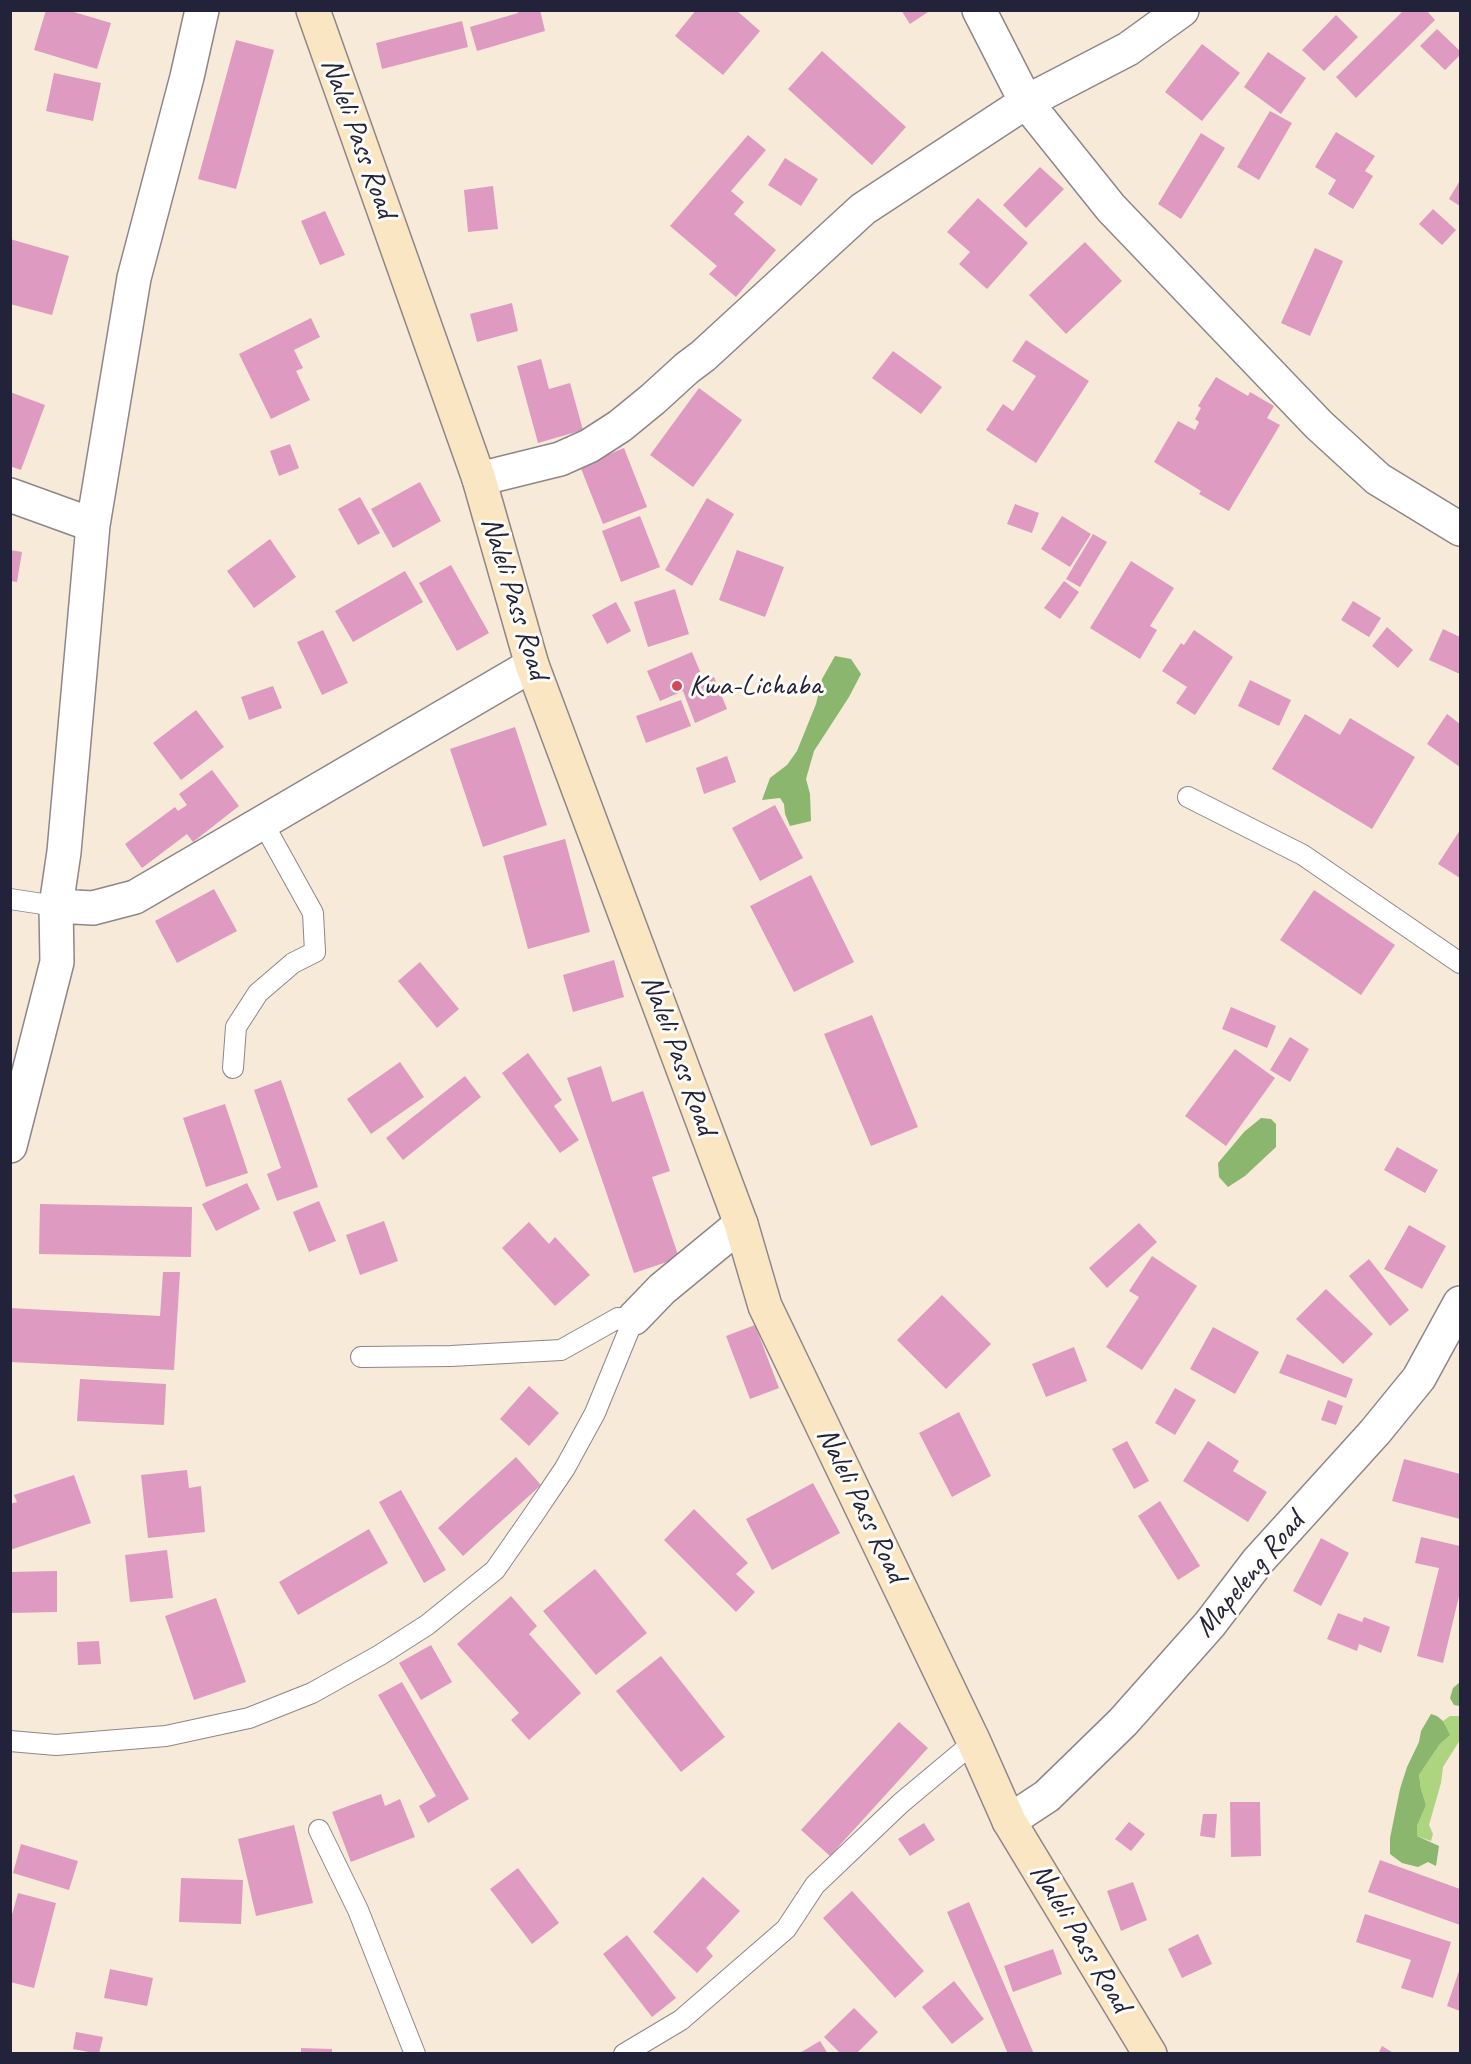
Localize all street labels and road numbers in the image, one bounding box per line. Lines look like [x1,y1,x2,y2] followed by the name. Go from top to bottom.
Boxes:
[312,53,404,223] street label: Naleli Pass Road
[472,513,556,683] street label: Naleli Pass Road
[632,970,724,1140] street label: Naleli Pass Road
[808,1422,914,1588] street label: Naleli Pass Road
[1187,1505,1313,1645] street label: Mapeleng Road
[1021,1857,1139,2019] street label: Naleli Pass Road

